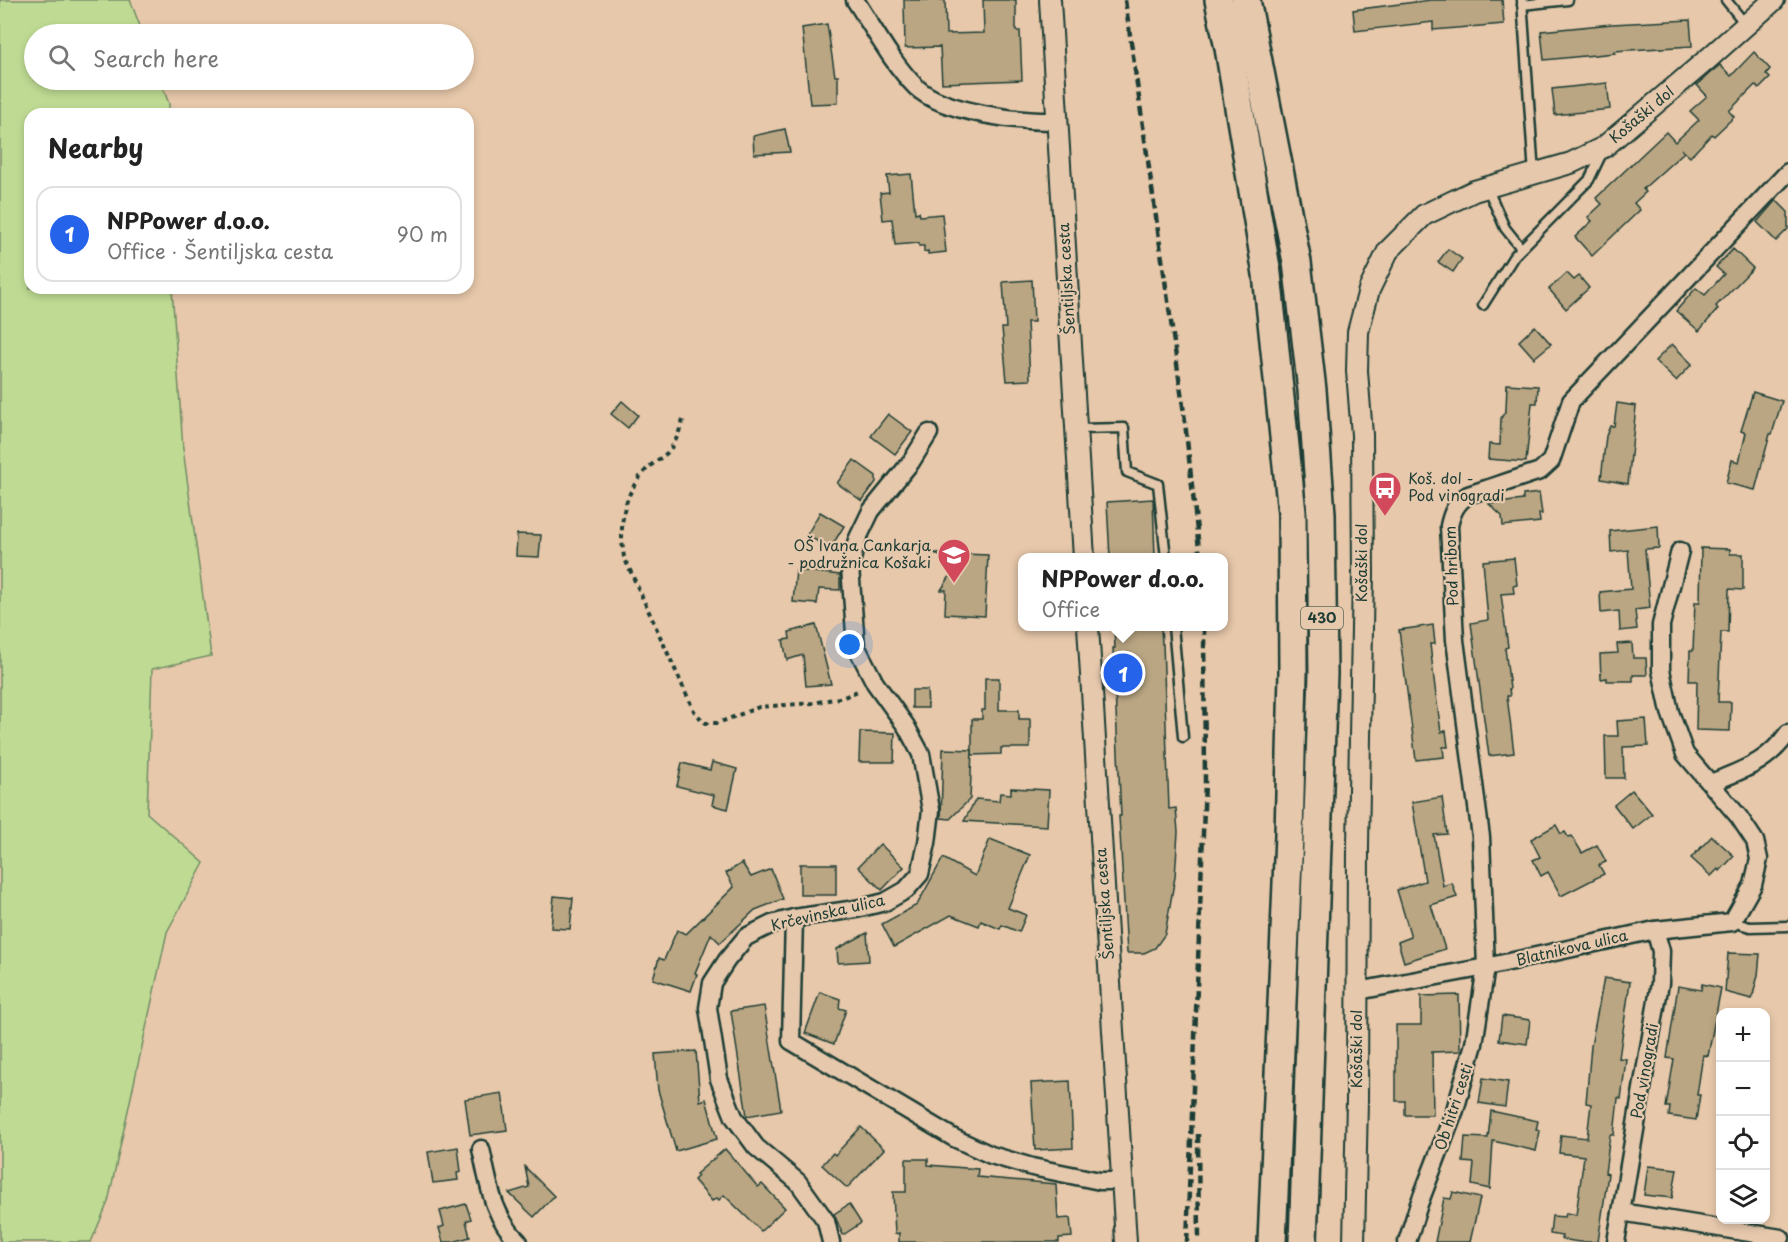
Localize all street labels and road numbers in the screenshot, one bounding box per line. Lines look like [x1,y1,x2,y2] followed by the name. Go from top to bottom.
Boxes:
[1603,80,1679,148] street label: Košaški dol
[1051,222,1080,336] street label: Šentiljska cesta
[1349,524,1372,602] street label: Košaški dol
[1438,525,1463,607] street label: Pod hribom
[1301,607,1343,629] road number: 430
[1088,847,1119,961] street label: Šentiljska cesta
[768,887,887,936] street label: Krčevinska ulica
[1513,922,1630,971] street label: Blatnikova ulica
[1344,1010,1367,1088] street label: Košaški dol
[1624,1021,1663,1120] street label: Pod vinogradi
[1428,1060,1477,1153] street label: Ob hitri cesti

